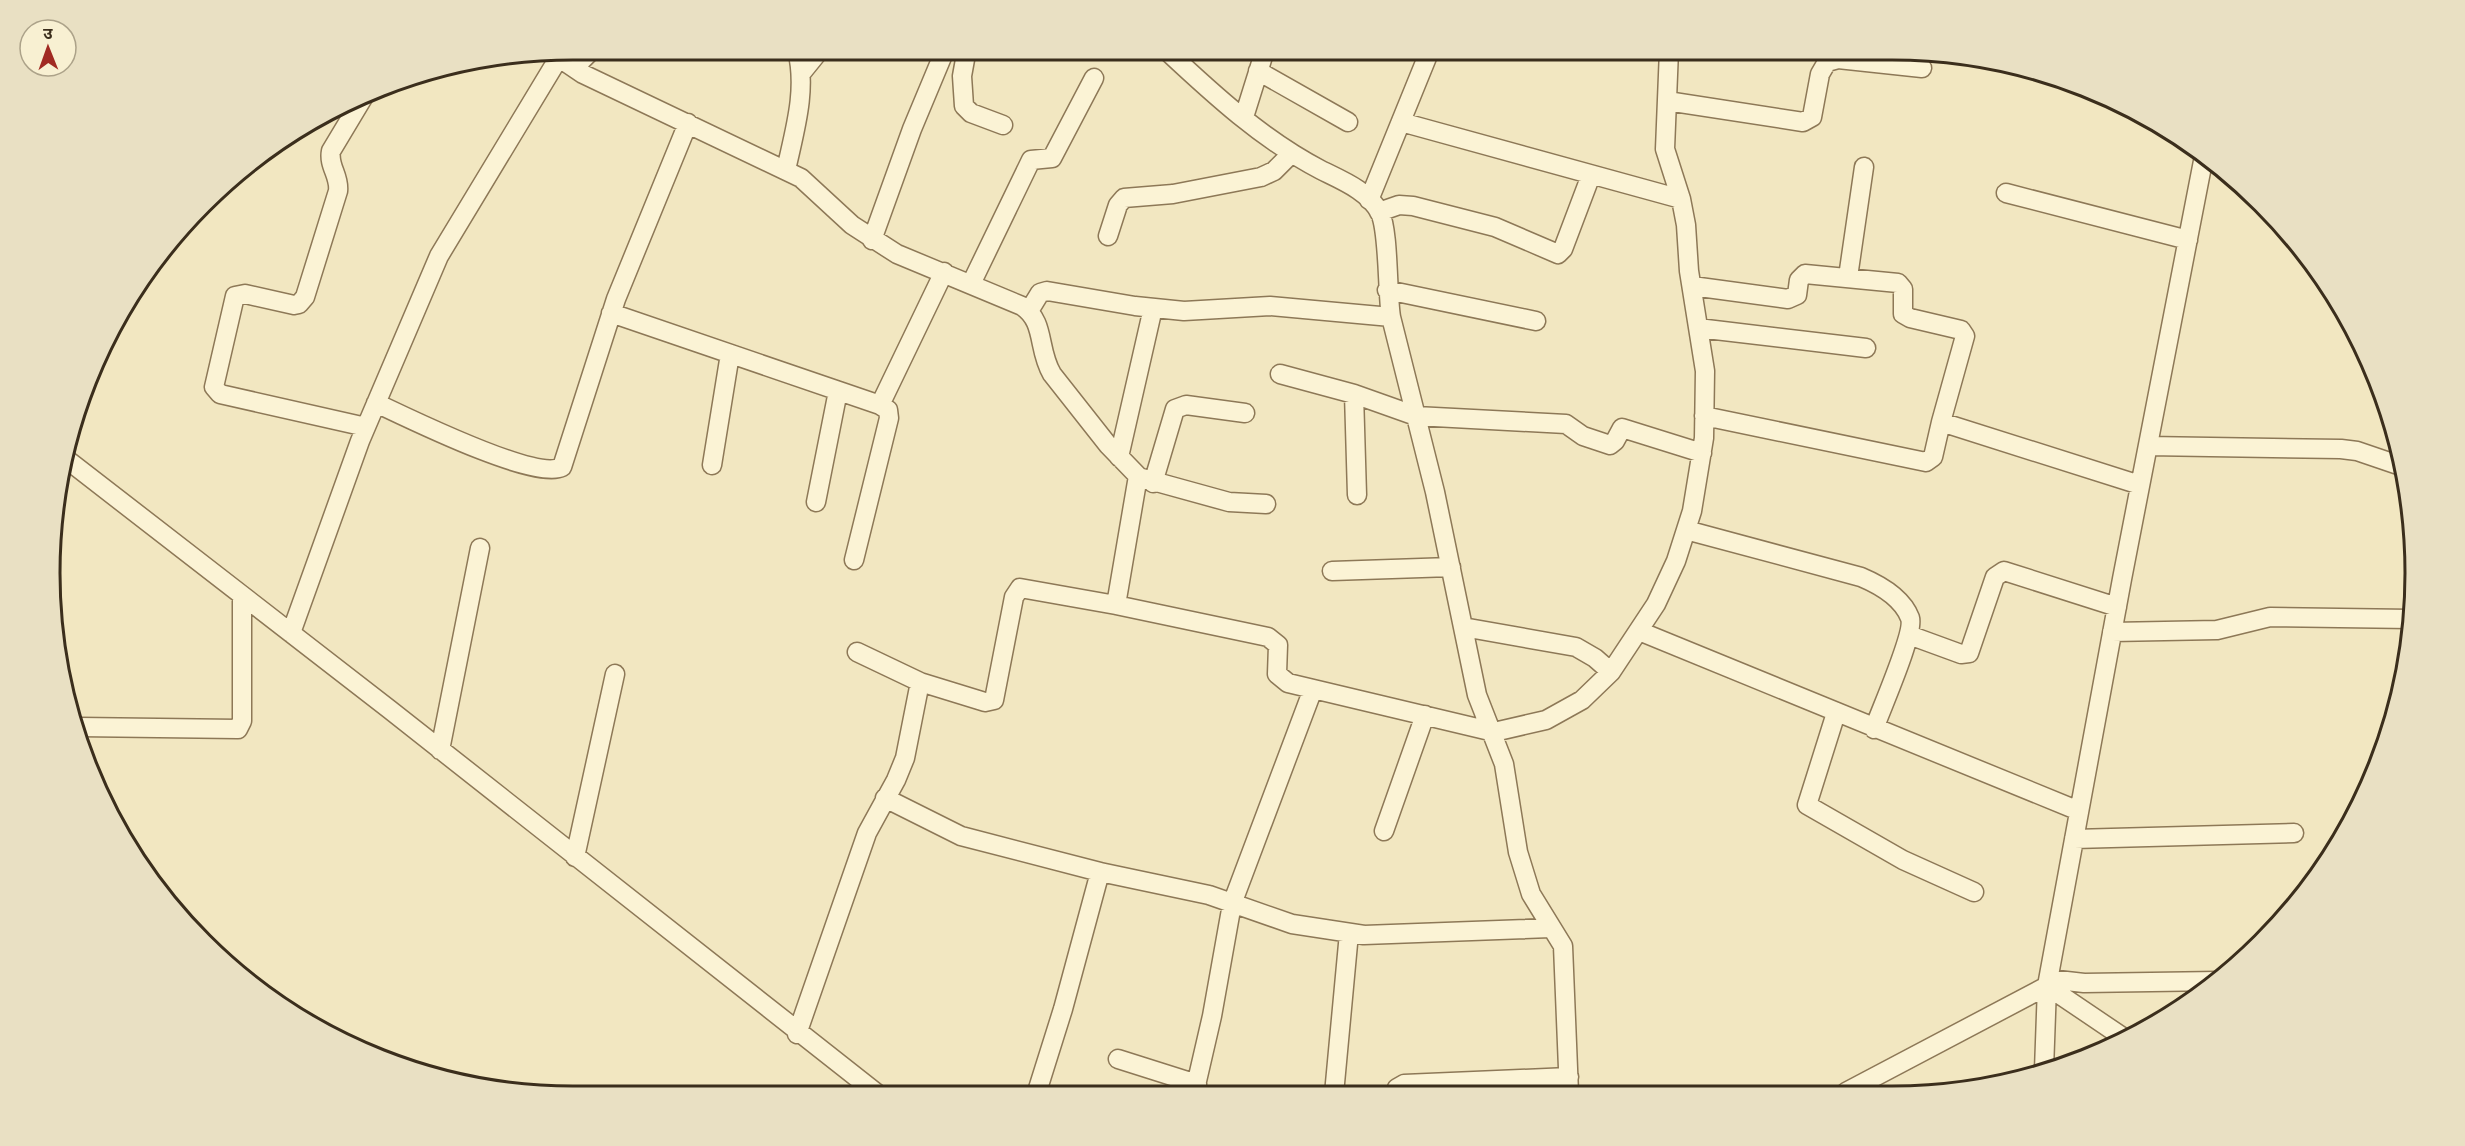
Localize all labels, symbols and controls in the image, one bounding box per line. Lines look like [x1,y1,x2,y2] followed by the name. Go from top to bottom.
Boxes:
[18,18,78,78] north arrow
[43,22,53,46] text: उ

